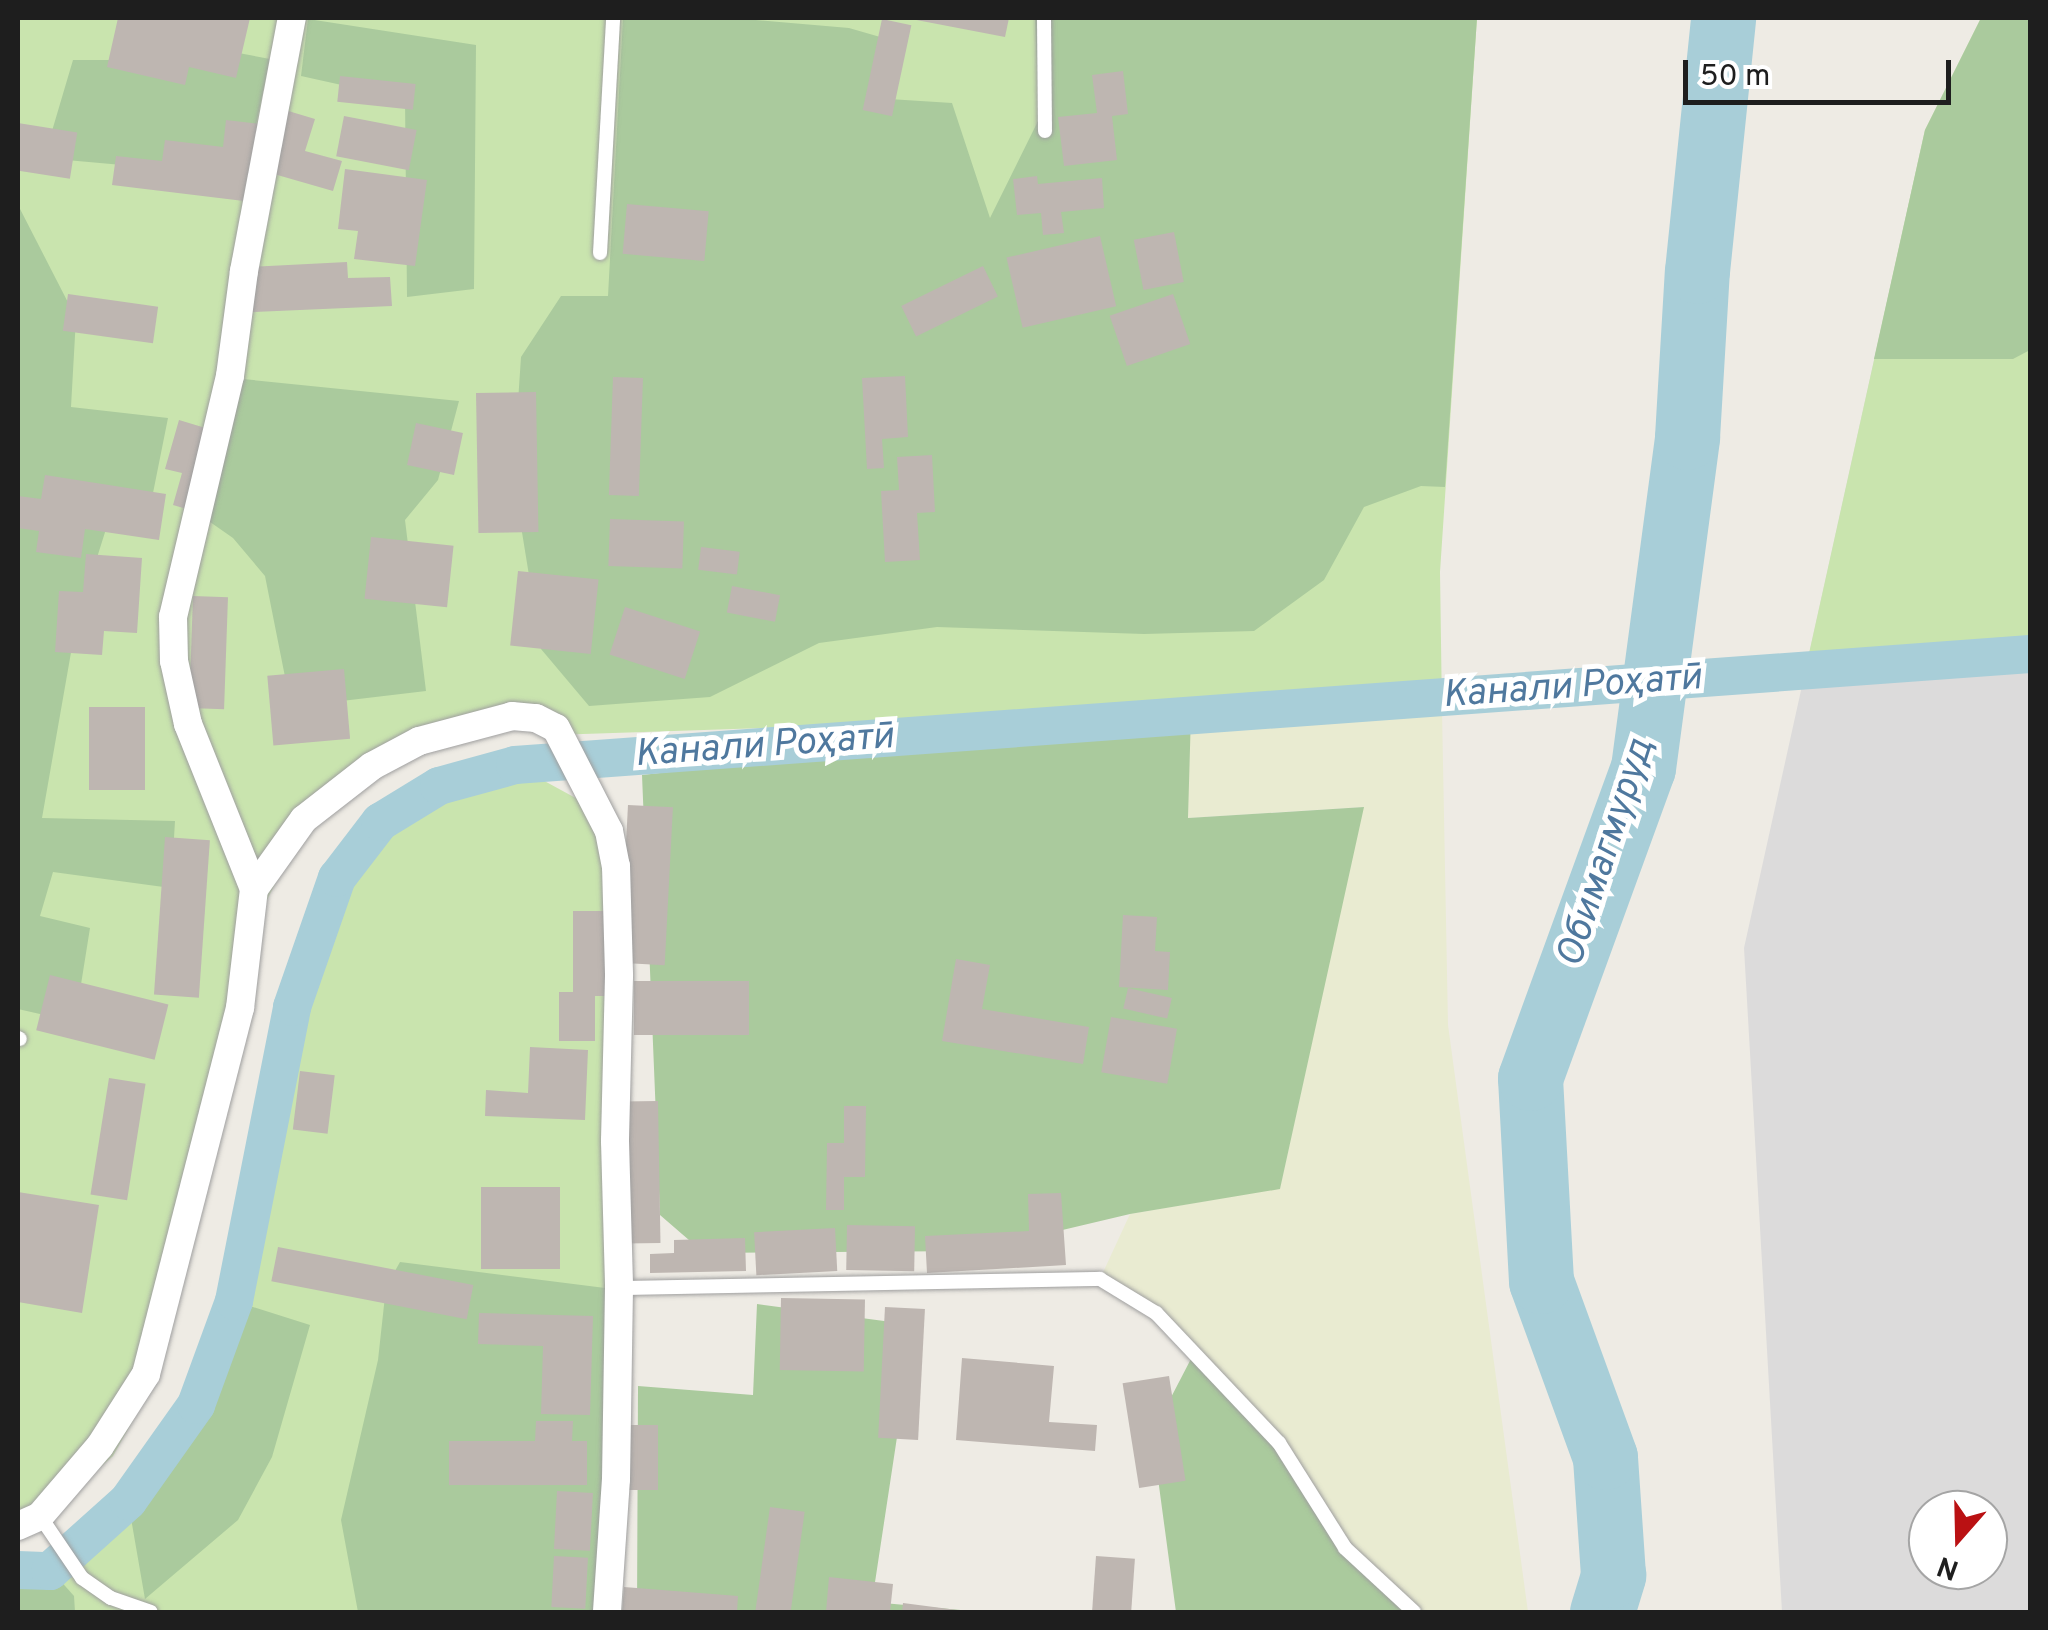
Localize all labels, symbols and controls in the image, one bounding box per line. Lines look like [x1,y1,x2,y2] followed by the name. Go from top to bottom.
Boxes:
[1688,40,1956,102] scale bar
[1700,59,1770,96] text: 50 m
[1441,656,1703,720] water label: Канали Роҳатӣ
[633,715,895,779] water label: Канали Роҳатӣ
[1549,733,1665,973] water label: Обимагмуруд
[1908,1490,2008,1590] north arrow
[1933,1546,1964,1587] text: N

